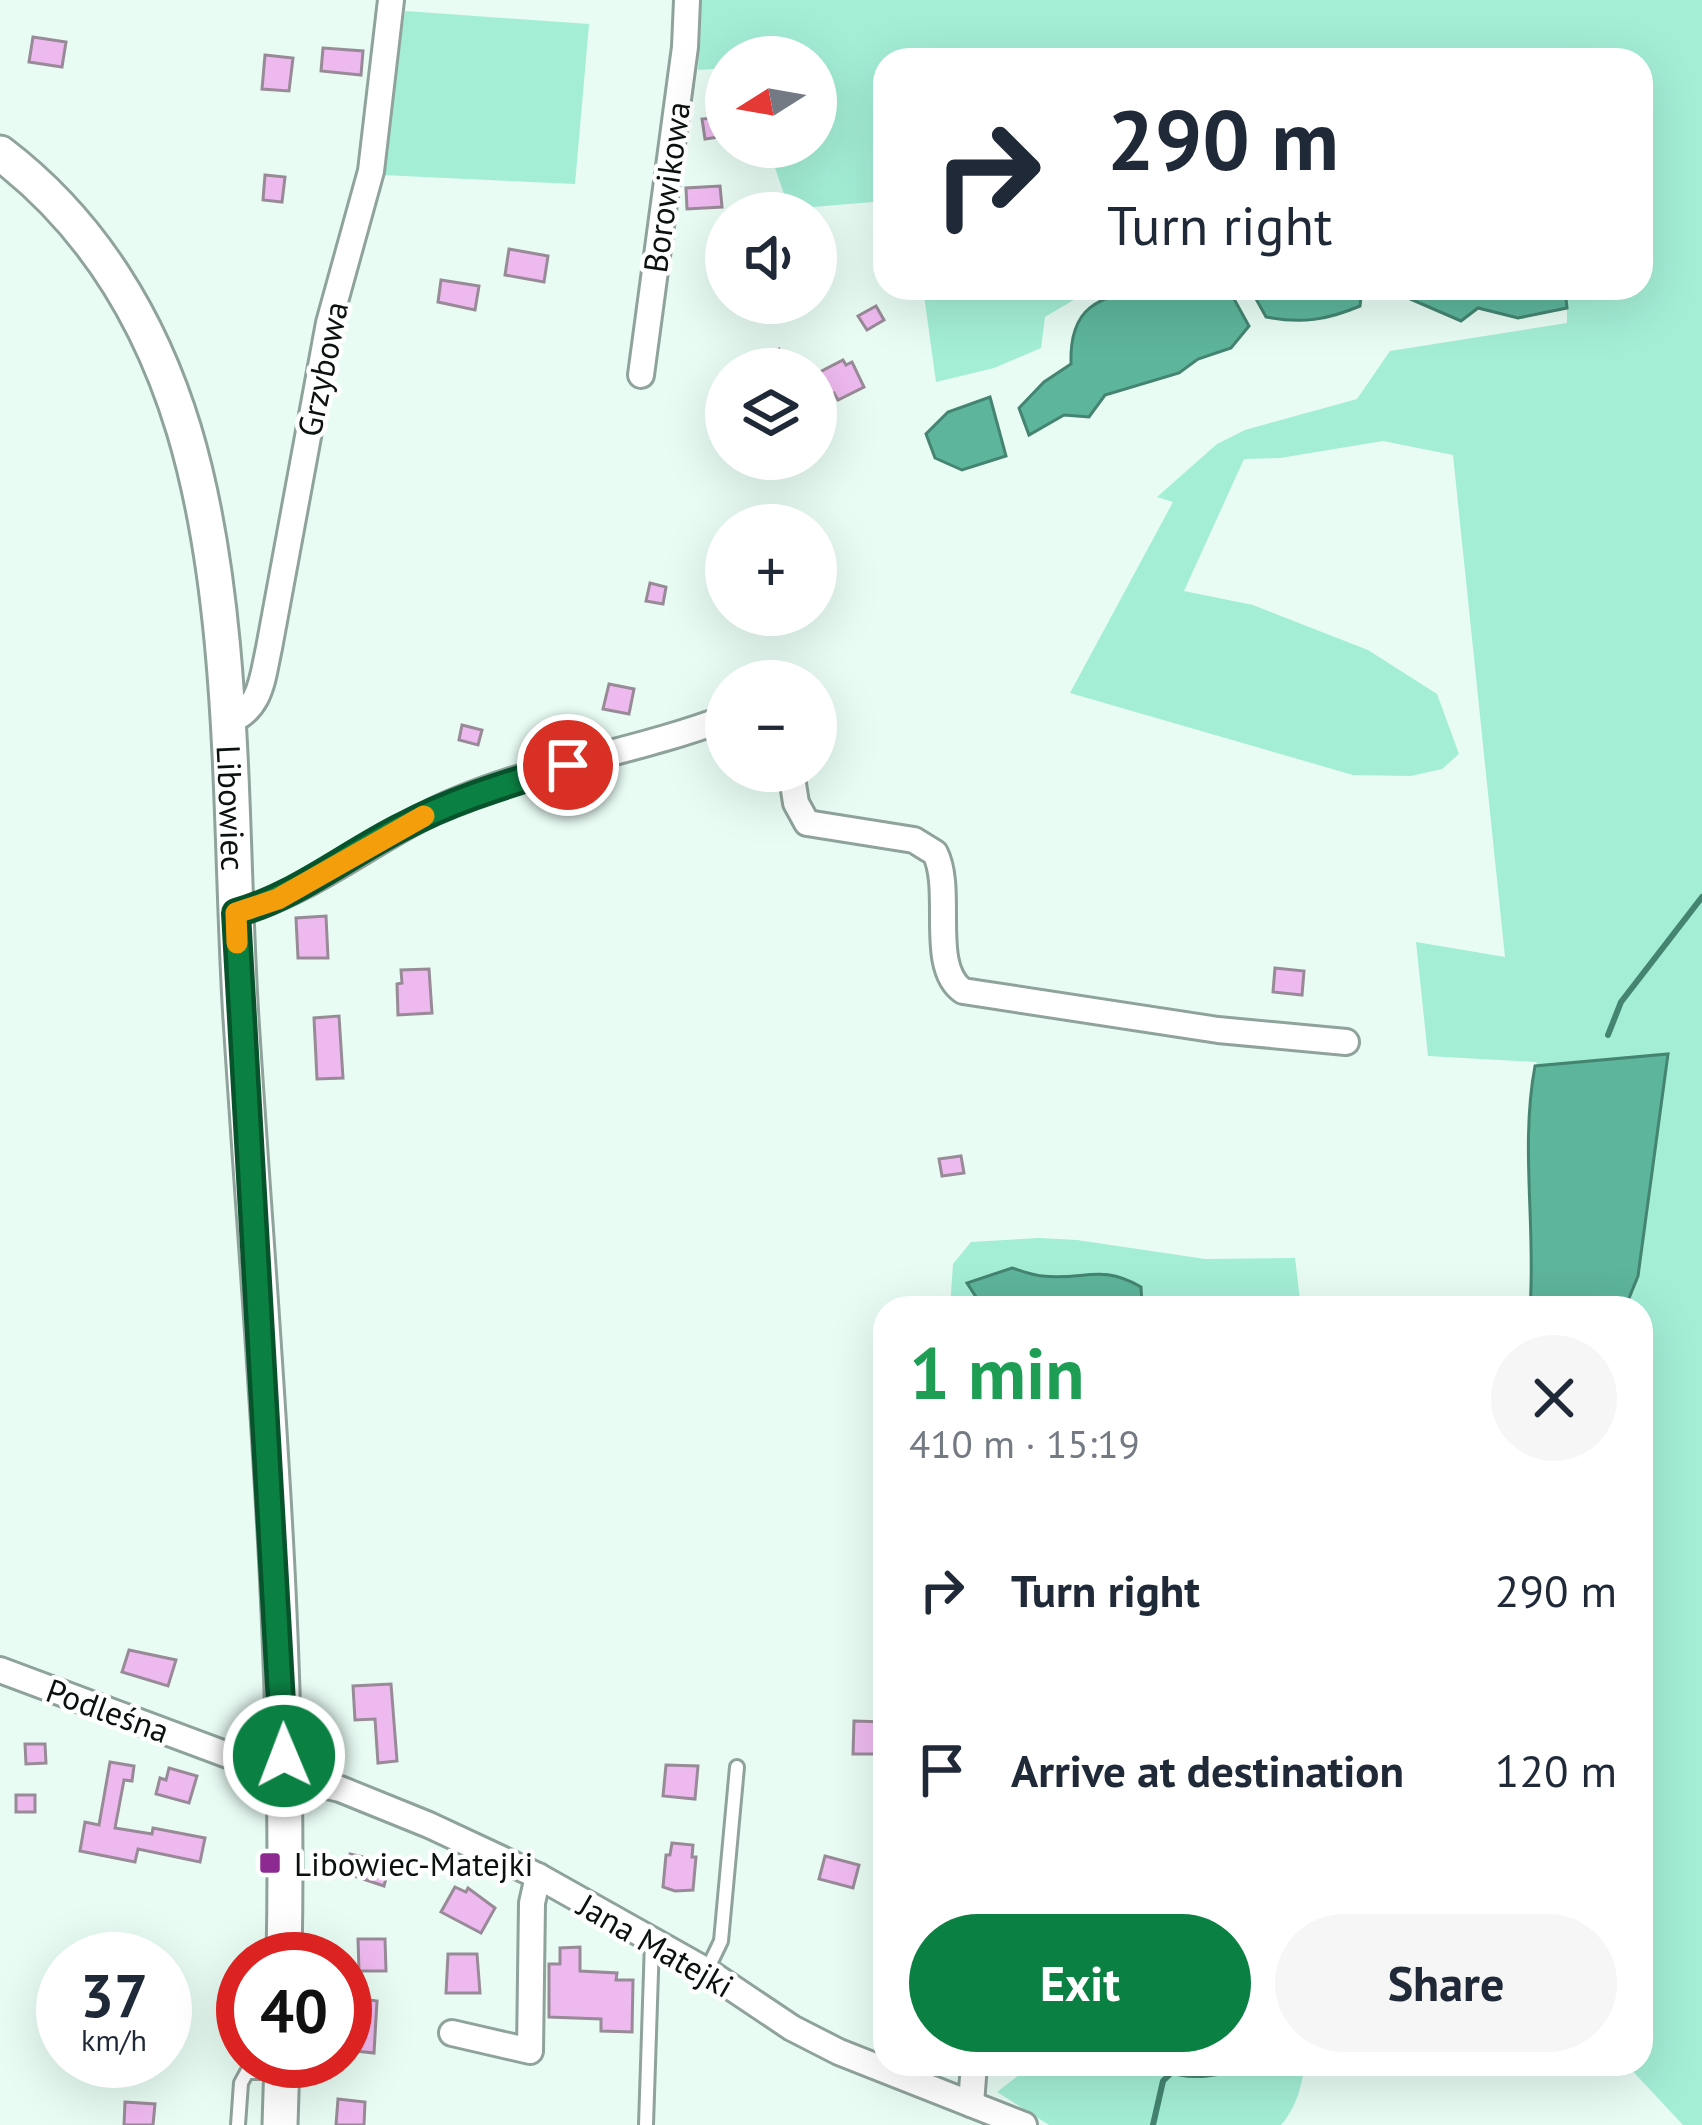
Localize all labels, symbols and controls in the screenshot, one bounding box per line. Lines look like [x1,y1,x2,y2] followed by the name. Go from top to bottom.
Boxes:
[705,36,837,168] north arrow
[705,36,837,792] map controls
[1107,84,1339,193] text: 290 m
[909,96,1065,252] icon: right
[633,99,699,275] street label: Borowikowa
[1107,190,1332,260] text: Turn right
[705,192,837,324] button: sound
[287,298,357,440] street label: Grzybowa
[705,348,837,480] button: layers
[705,504,837,636] button: +
[705,660,837,792] button: −
[517,714,619,816] pin
[535,732,601,798] icon: arrive
[208,744,256,871] street label: Libowiec
[909,1326,1085,1419] text: 1 min
[1491,1335,1617,1461] button: close
[909,1418,1140,1469] text: 410 m · 15:19
[909,1557,975,1623] icon: right
[1011,1561,1200,1619] text: Turn right
[1495,1561,1617,1619] text: 290 m
[41,1668,175,1752] street label: Podleśna
[221,1693,347,1819] position arrow
[909,1737,975,1803] icon: arrive
[1011,1741,1404,1799] text: Arrive at destination
[1495,1741,1617,1799] text: 120 m
[294,1842,533,1885] place label: Libowiec-Matejki
[257,1850,283,1876] marker: Libowiec-Matejki
[569,1882,742,2007] street label: Jana Matejki
[909,1914,1251,2052] button: Exit
[1275,1914,1617,2052] button: Share
[216,1932,372,2088] speed limit sign: 40
[80,1956,148,2034] text: 37
[81,2020,147,2059] text: km/h

